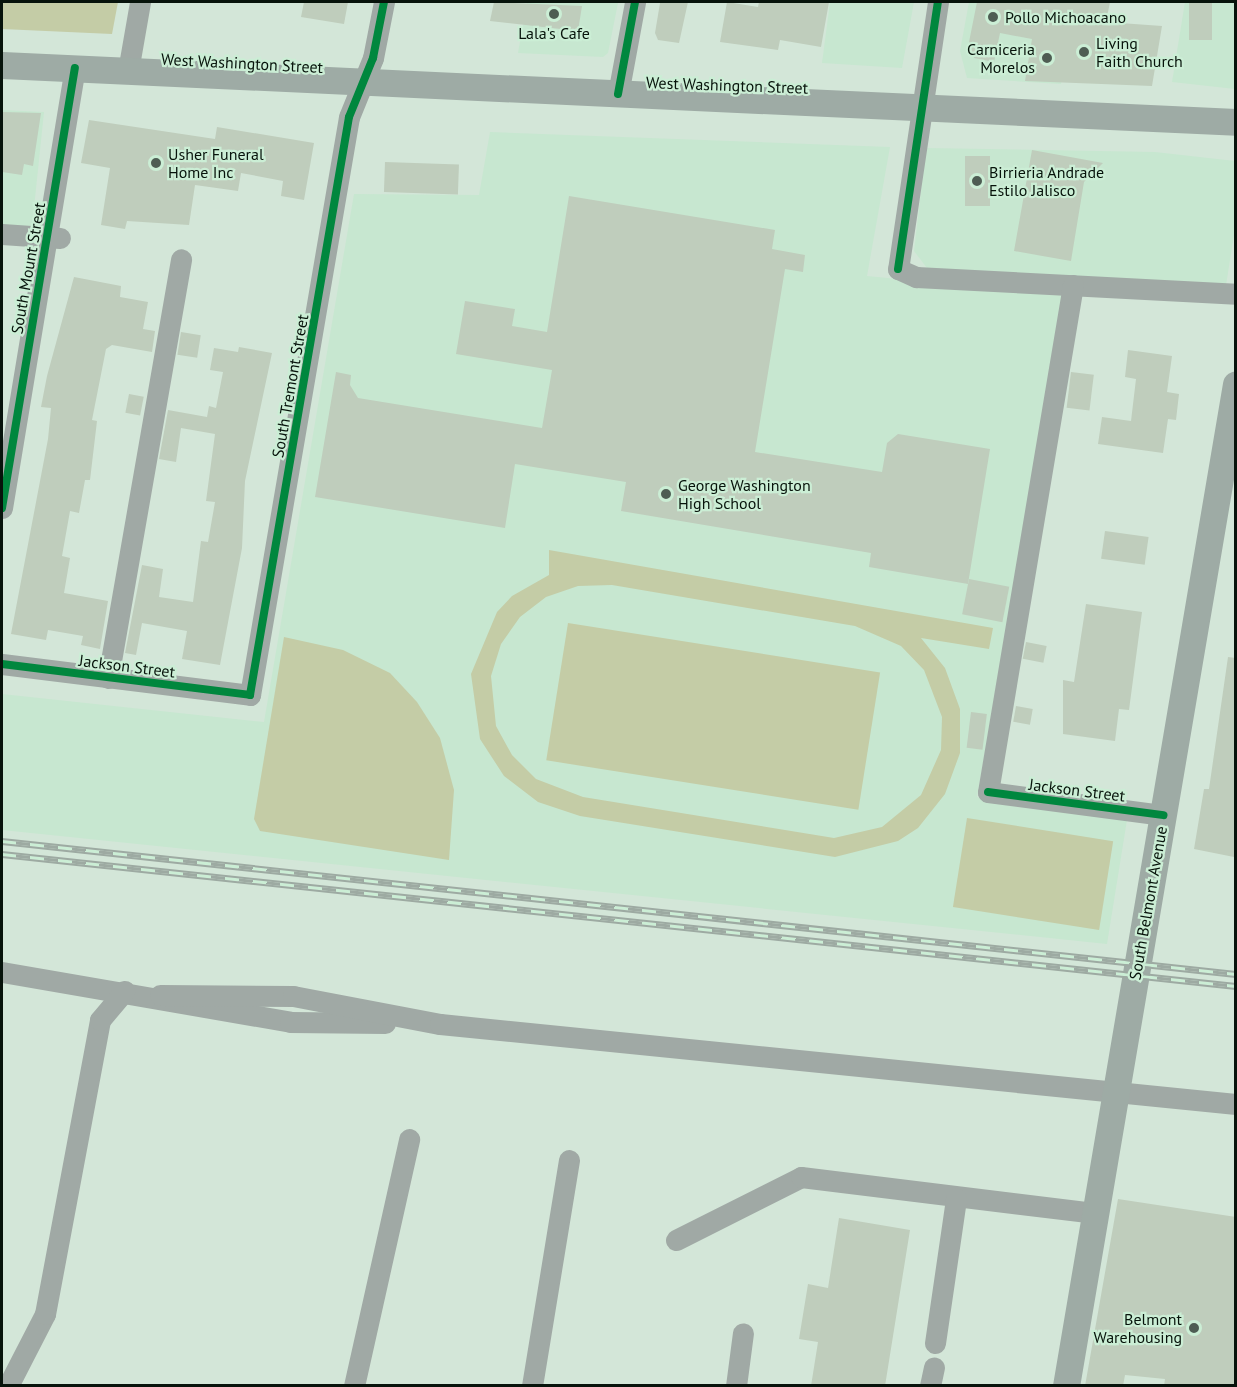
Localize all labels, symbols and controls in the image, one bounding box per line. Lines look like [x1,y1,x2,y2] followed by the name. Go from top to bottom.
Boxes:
[547,7,561,21] marker: Lala's Cafe
[1005,7,1126,27] place label: Pollo Michoacano
[986,10,1000,24] marker: Pollo Michoacano
[518,23,590,43] place label: Lala's Cafe
[1096,33,1183,71] place label: Living Faith Church
[967,39,1035,77] place label: Carniceria Morelos
[1077,45,1091,59] marker: Living Faith Church
[160,49,324,77] street label: West Washington Street
[1040,51,1054,65] marker: Carniceria Morelos
[645,73,809,97] street label: West Washington Street
[168,144,264,182] place label: Usher Funeral Home Inc
[149,156,163,170] marker: Usher Funeral Home Inc
[989,162,1105,200] place label: Birrieria Andrade Estilo Jalisco
[970,174,984,188] marker: Birrieria Andrade Estilo Jalisco
[7,201,49,335] street label: South Mount Street
[268,313,312,459] street label: South Tremont Street
[678,475,811,513] place label: George Washington High School
[659,487,673,501] marker: George Washington High School
[78,651,176,681] street label: Jackson Street
[1028,775,1126,805] street label: Jackson Street
[1125,824,1171,982] street label: South Belmont Avenue
[1094,1309,1182,1347] place label: Belmont Warehousing
[1187,1321,1201,1335] marker: Belmont Warehousing

